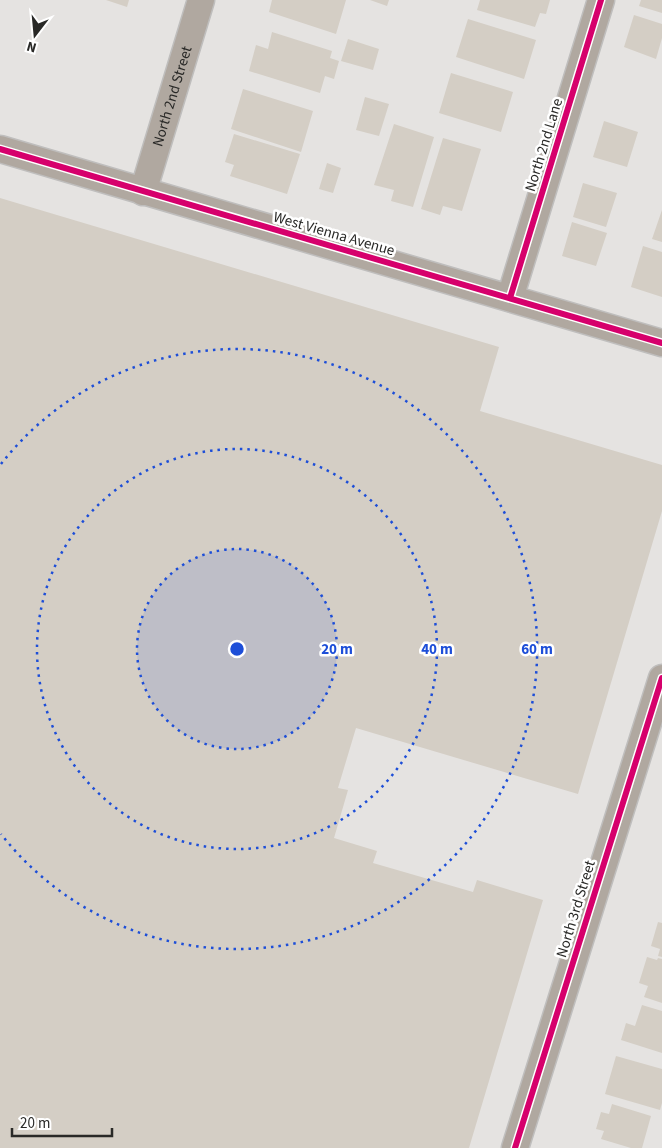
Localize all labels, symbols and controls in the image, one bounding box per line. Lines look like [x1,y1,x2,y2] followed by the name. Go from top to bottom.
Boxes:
[10,10,60,60] north arrow
[24,36,39,57] text: N
[147,43,197,149] street label: North 2nd Street
[520,96,568,194] street label: North 2nd Lane
[271,207,397,261] street label: West Vienna Avenue
[321,639,353,660] text: 20 m
[421,639,453,660] text: 40 m
[521,639,553,660] text: 60 m
[228,640,246,658] centre of rings
[551,858,601,960] street label: North 3rd Street
[12,1106,112,1138] scale bar
[20,1113,50,1134] text: 20 m

